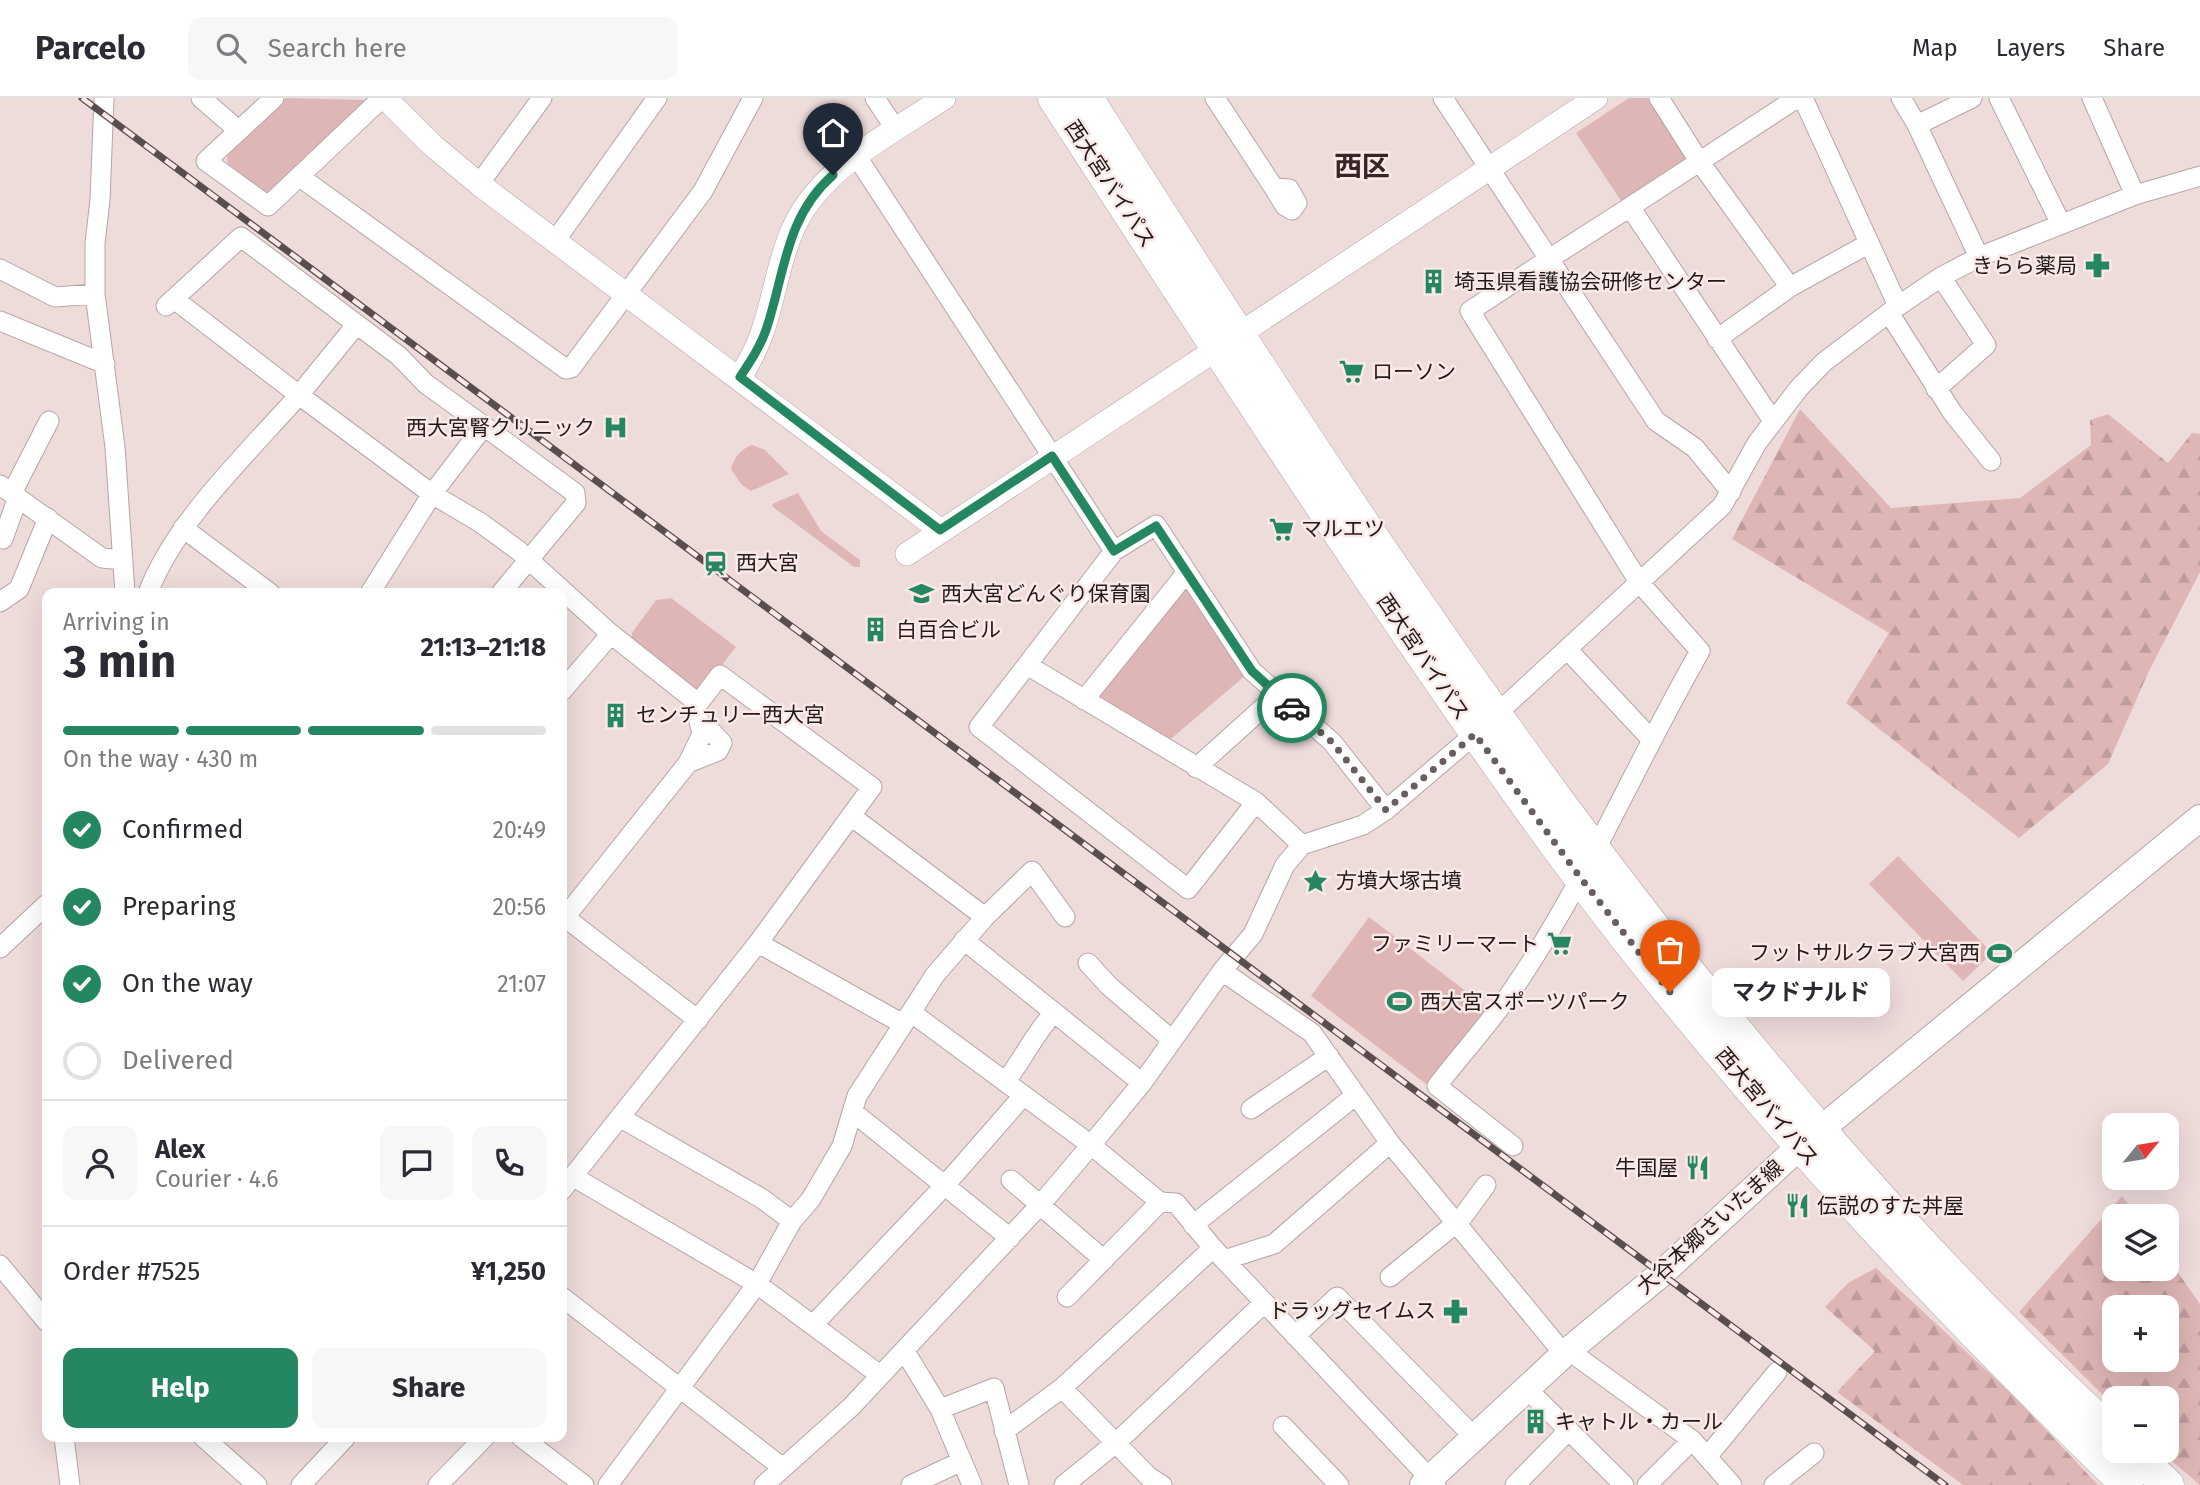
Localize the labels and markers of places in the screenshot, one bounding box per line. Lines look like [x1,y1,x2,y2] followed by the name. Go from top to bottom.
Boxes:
[803,103,863,175] pin
[2083,252,2111,280] pharmacy icon: きらら薬局
[1972,253,2077,279] place label: きらら薬局
[1420,268,1448,296] building icon: 埼玉県看護協会研修センター
[1454,269,1727,295] place label: 埼玉県看護協会研修センター
[1338,358,1366,386] supermarket icon: ローソン
[1372,359,1456,385] place label: ローソン
[601,414,629,442] hospital icon: 西大宮腎クリニック
[406,415,595,441] place label: 西大宮腎クリニック
[1267,515,1295,543] supermarket icon: マルエツ
[1301,516,1385,542] place label: マルエツ
[702,549,730,577] station icon: 西大宮
[736,550,799,576] place label: 西大宮
[907,580,935,608] school or university icon: 西大宮どんぐり保育園
[941,581,1151,607] place label: 西大宮どんぐり保育園
[862,616,890,644] building icon: 白百合ビル
[896,617,1001,643] place label: 白百合ビル
[602,701,630,729] building icon: センチュリー西大宮
[636,702,825,728] place label: センチュリー西大宮
[1302,867,1330,895] place icon: 方墳大塚古墳
[1336,868,1462,894] place label: 方墳大塚古墳
[1640,920,1700,992] pin
[1545,930,1573,958] supermarket icon: ファミリーマート
[1371,931,1539,957] place label: ファミリーマート
[1986,939,2014,967] sports icon: フットサルクラブ大宮西
[1749,940,1980,966] place label: フットサルクラブ大宮西
[1712,968,1890,1016] callout: マクドナルド
[1386,988,1414,1016] sports icon: 西大宮スポーツパーク
[1420,989,1630,1015] place label: 西大宮スポーツパーク
[1684,1154,1712,1182] restaurant icon: 牛国屋
[1615,1155,1678,1181] place label: 牛国屋
[1783,1192,1811,1220] restaurant icon: 伝説のすた丼屋
[1817,1193,1964,1219] place label: 伝説のすた丼屋
[1442,1297,1470,1325] pharmacy icon: ドラッグセイムス
[1268,1298,1436,1324] place label: ドラッグセイムス
[1521,1408,1549,1436] building icon: キャトル・カール
[1555,1409,1723,1435] place label: キャトル・カール

